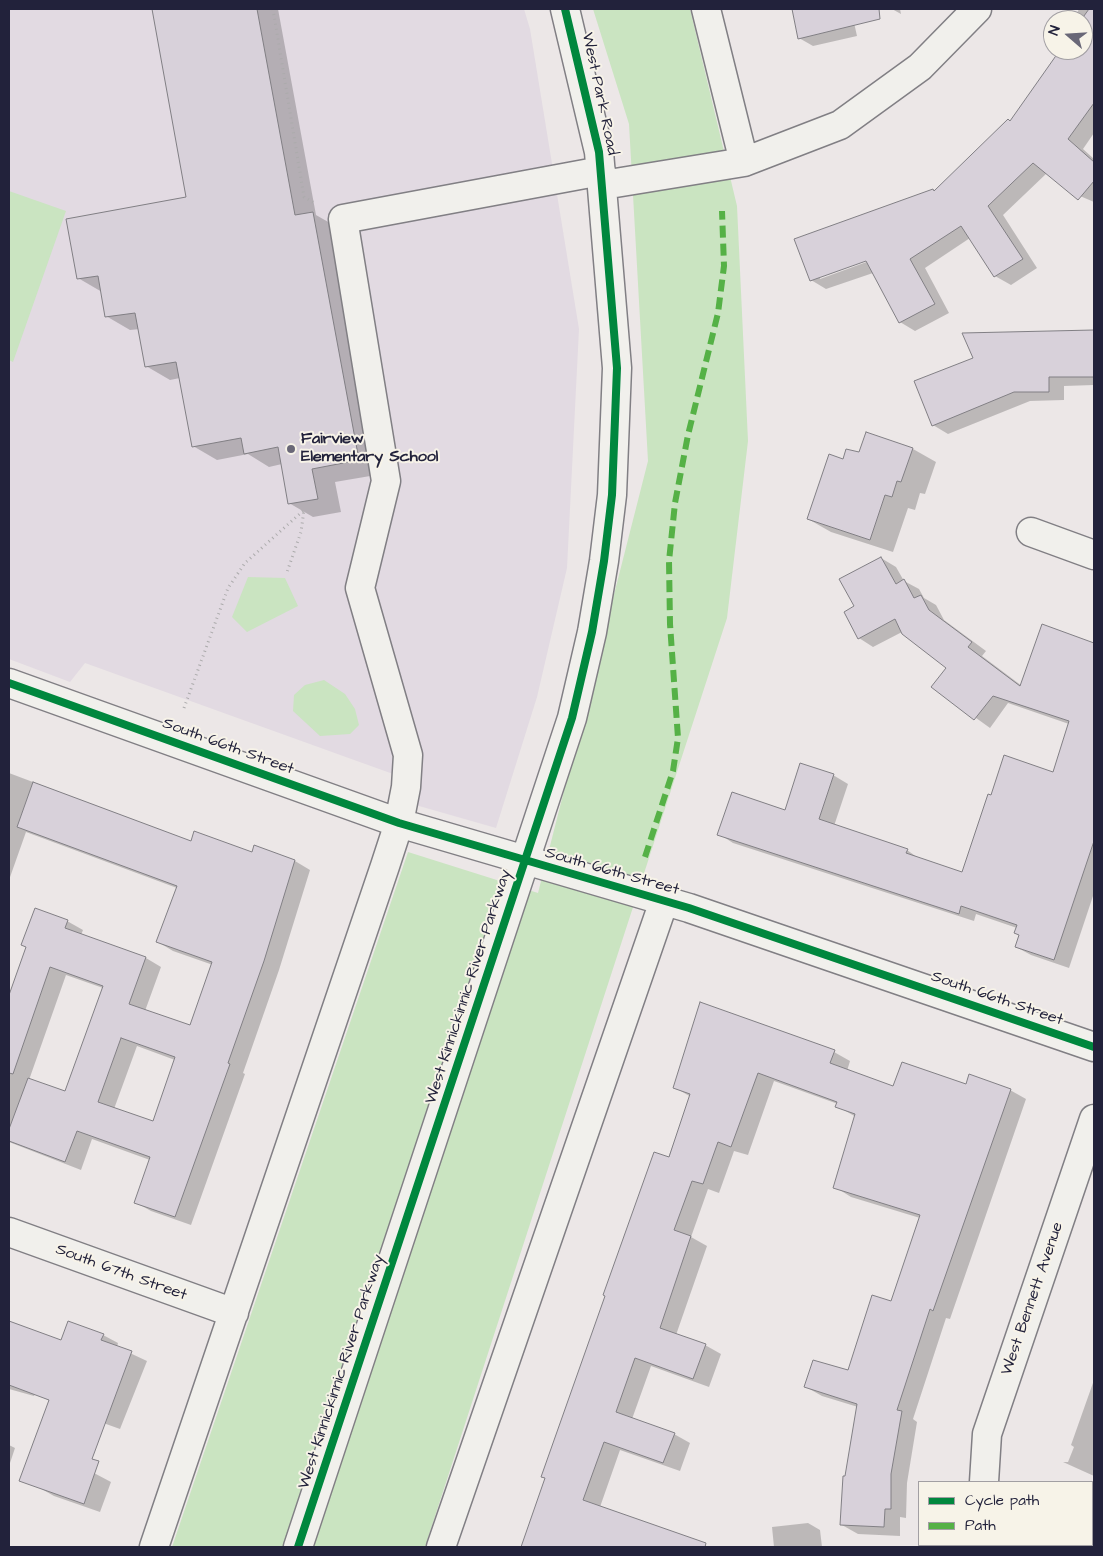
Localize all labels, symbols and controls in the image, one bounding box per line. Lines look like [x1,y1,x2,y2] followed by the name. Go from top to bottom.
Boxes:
[1043,10,1093,60] north arrow
[1044,23,1066,38] text: N
[577,31,621,157] street label: West Park Road
[301,430,438,468] place label: Fairview Elementary School
[285,443,297,455] marker: Fairview Elementary School
[160,714,296,780] street label: South 66th Street
[543,844,681,900] street label: South 66th Street
[422,867,516,1107] street label: West Kinnickinnic River Parkway
[928,967,1066,1031] street label: South 66th Street
[998,1220,1068,1378] street label: West Bennett Avenue
[53,1240,189,1306] street label: South 67th Street
[295,1252,389,1492] street label: West Kinnickinnic River Parkway
[918,1481,1093,1546] legend
[965,1490,1039,1511] text: Cycle path
[965,1515,996,1536] text: Path

